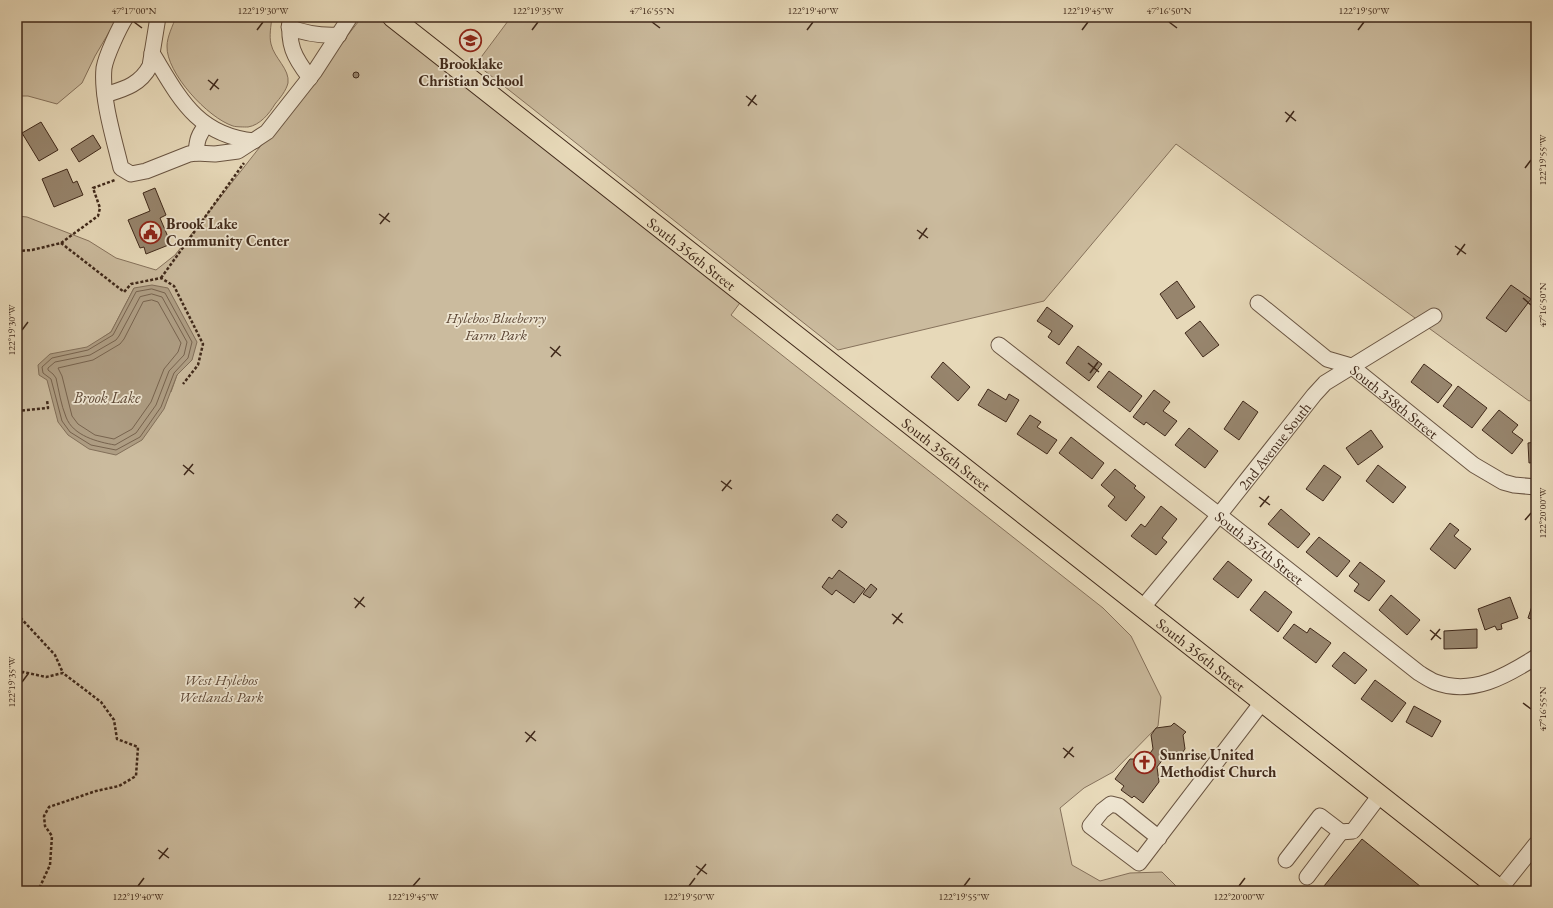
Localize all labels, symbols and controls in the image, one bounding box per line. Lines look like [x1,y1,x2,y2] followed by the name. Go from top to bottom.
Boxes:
[112,4,157,17] text: 47°17'00"N
[238,4,289,17] text: 122°19'30"W
[513,4,564,17] text: 122°19'35"W
[630,4,675,17] text: 47°16'55"N
[788,4,839,17] text: 122°19'40"W
[1063,4,1114,17] text: 122°19'45"W
[1147,4,1192,17] text: 47°16'50"N
[1339,4,1390,17] text: 122°19'50"W
[458,27,484,53] school or university icon: Brooklake Christian School
[419,54,524,90] place label: Brooklake Christian School
[1536,134,1549,185] text: 122°19'55"W
[644,212,741,294] street label: South 356th Street
[166,214,290,250] place label: Brook Lake Community Center
[137,219,163,245] public building icon: Brook Lake Community Center
[1536,282,1549,327] text: 47°16'50"N
[5,304,18,355] text: 122°19'30"W
[445,308,546,344] park label: Hylebos Blueberry Farm Park
[1347,360,1443,443] street label: South 358th Street
[72,387,141,408] water label: Brook Lake
[1233,398,1315,493] street label: 2nd Avenue South
[898,413,995,495] street label: South 356th Street
[1536,487,1549,538] text: 122°20'00"W
[1212,506,1308,588] street label: South 357th Street
[1153,613,1250,695] street label: South 356th Street
[5,656,18,707] text: 122°19'35"W
[178,670,264,706] park label: West Hylebos Wetlands Park
[1536,686,1549,731] text: 47°16'55"N
[1160,745,1277,781] place label: Sunrise United Methodist Church
[1131,750,1157,776] church icon: Sunrise United Methodist Church
[113,890,164,903] text: 122°19'40"W
[388,890,439,903] text: 122°19'45"W
[664,890,715,903] text: 122°19'50"W
[939,890,990,903] text: 122°19'55"W
[1214,890,1265,903] text: 122°20'00"W

